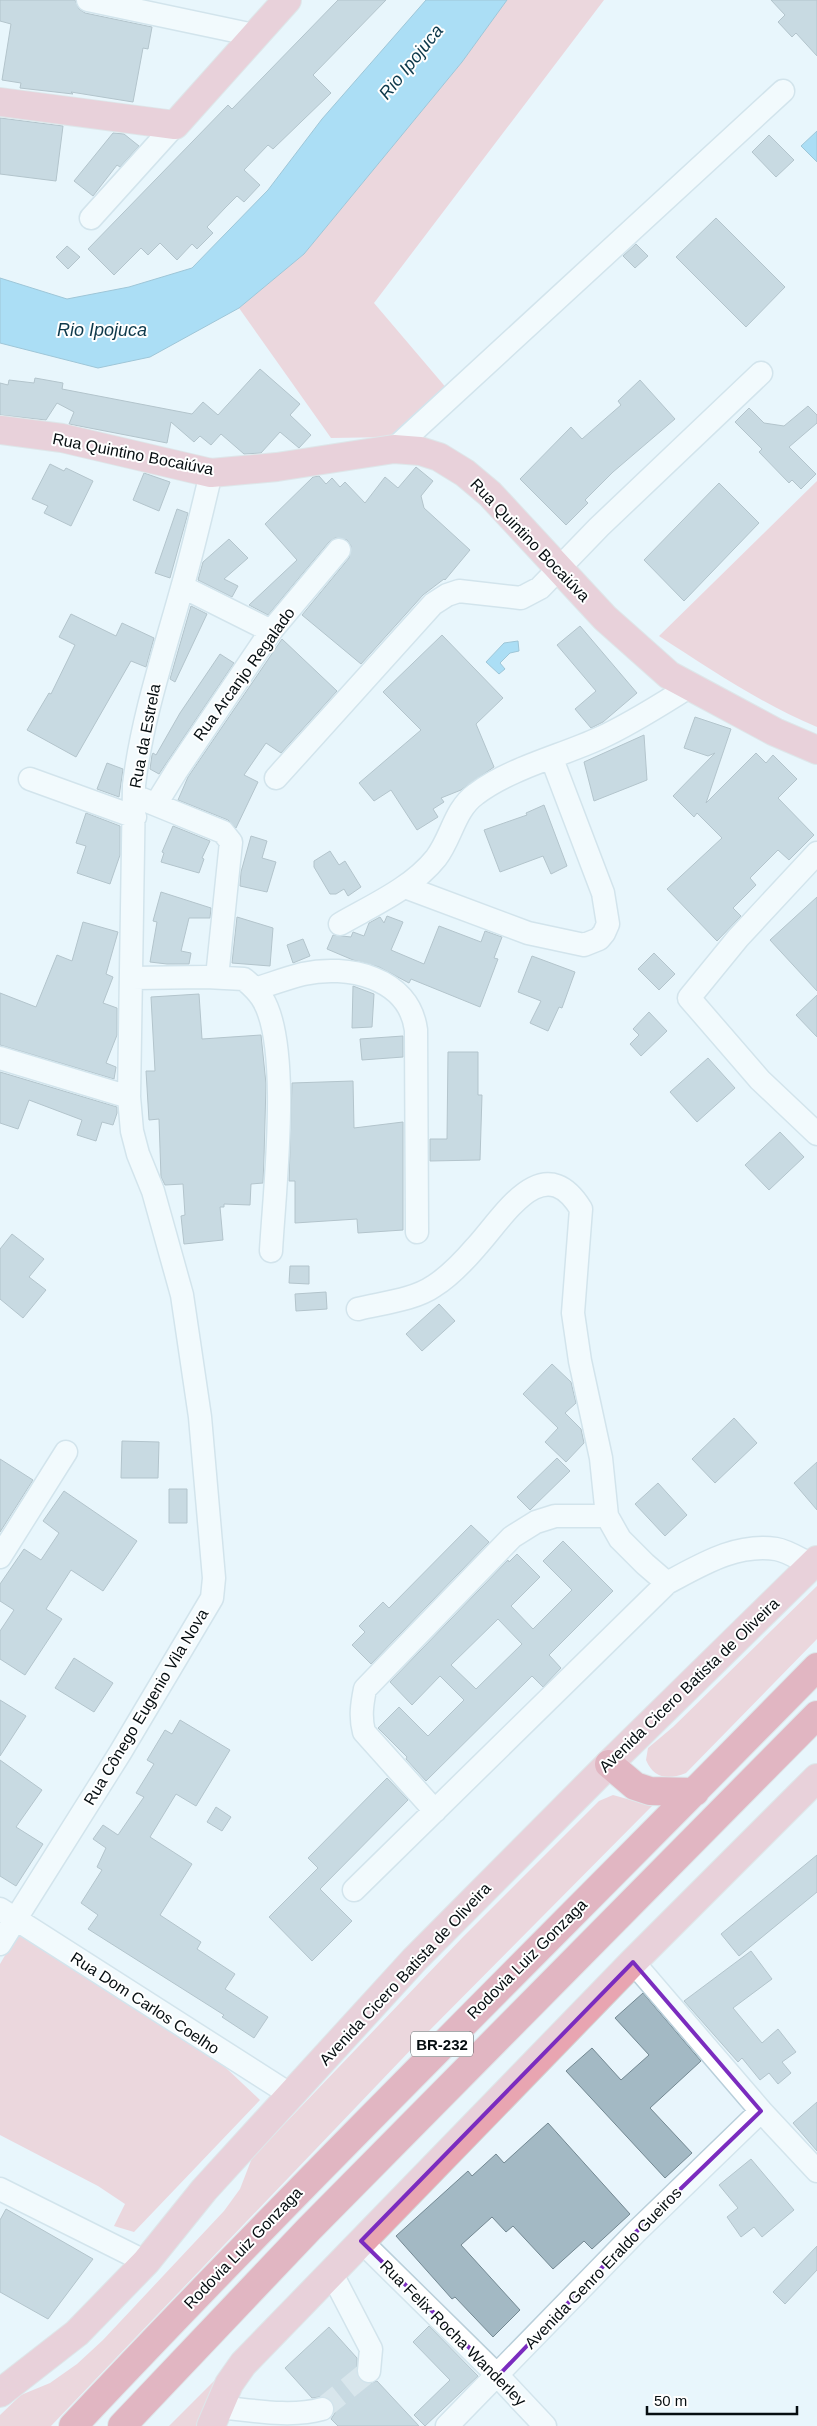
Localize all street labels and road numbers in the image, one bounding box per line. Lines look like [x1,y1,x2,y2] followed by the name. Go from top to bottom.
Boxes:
[51,430,215,478] street label: Rua Quintino Bocaiúva
[467,475,593,605] street label: Rua Quintino Bocaiúva
[190,604,298,744] street label: Rua Arcanjo Regalado
[127,682,163,790] street label: Rua da Estrela
[596,1595,782,1775] street label: Avenida Cicero Batista de Oliveira
[81,1606,211,1808] street label: Rua Cônego Eugenio Vila Nova
[316,1879,494,2068] street label: Avenida Cicero Batista de Oliveira
[464,1896,590,2022] street label: Rodovia Luiz Gonzaga
[68,1949,222,2057] street label: Rua Dom Carlos Coelho
[411,2032,473,2056] road number: BR-232
[181,2184,305,2312] street label: Rodovia Luiz Gonzaga
[521,2184,685,2352] street label: Avenida Genro Eraldo Gueiros
[377,2257,529,2409] street label: Rua Felix Rocha Wanderley

